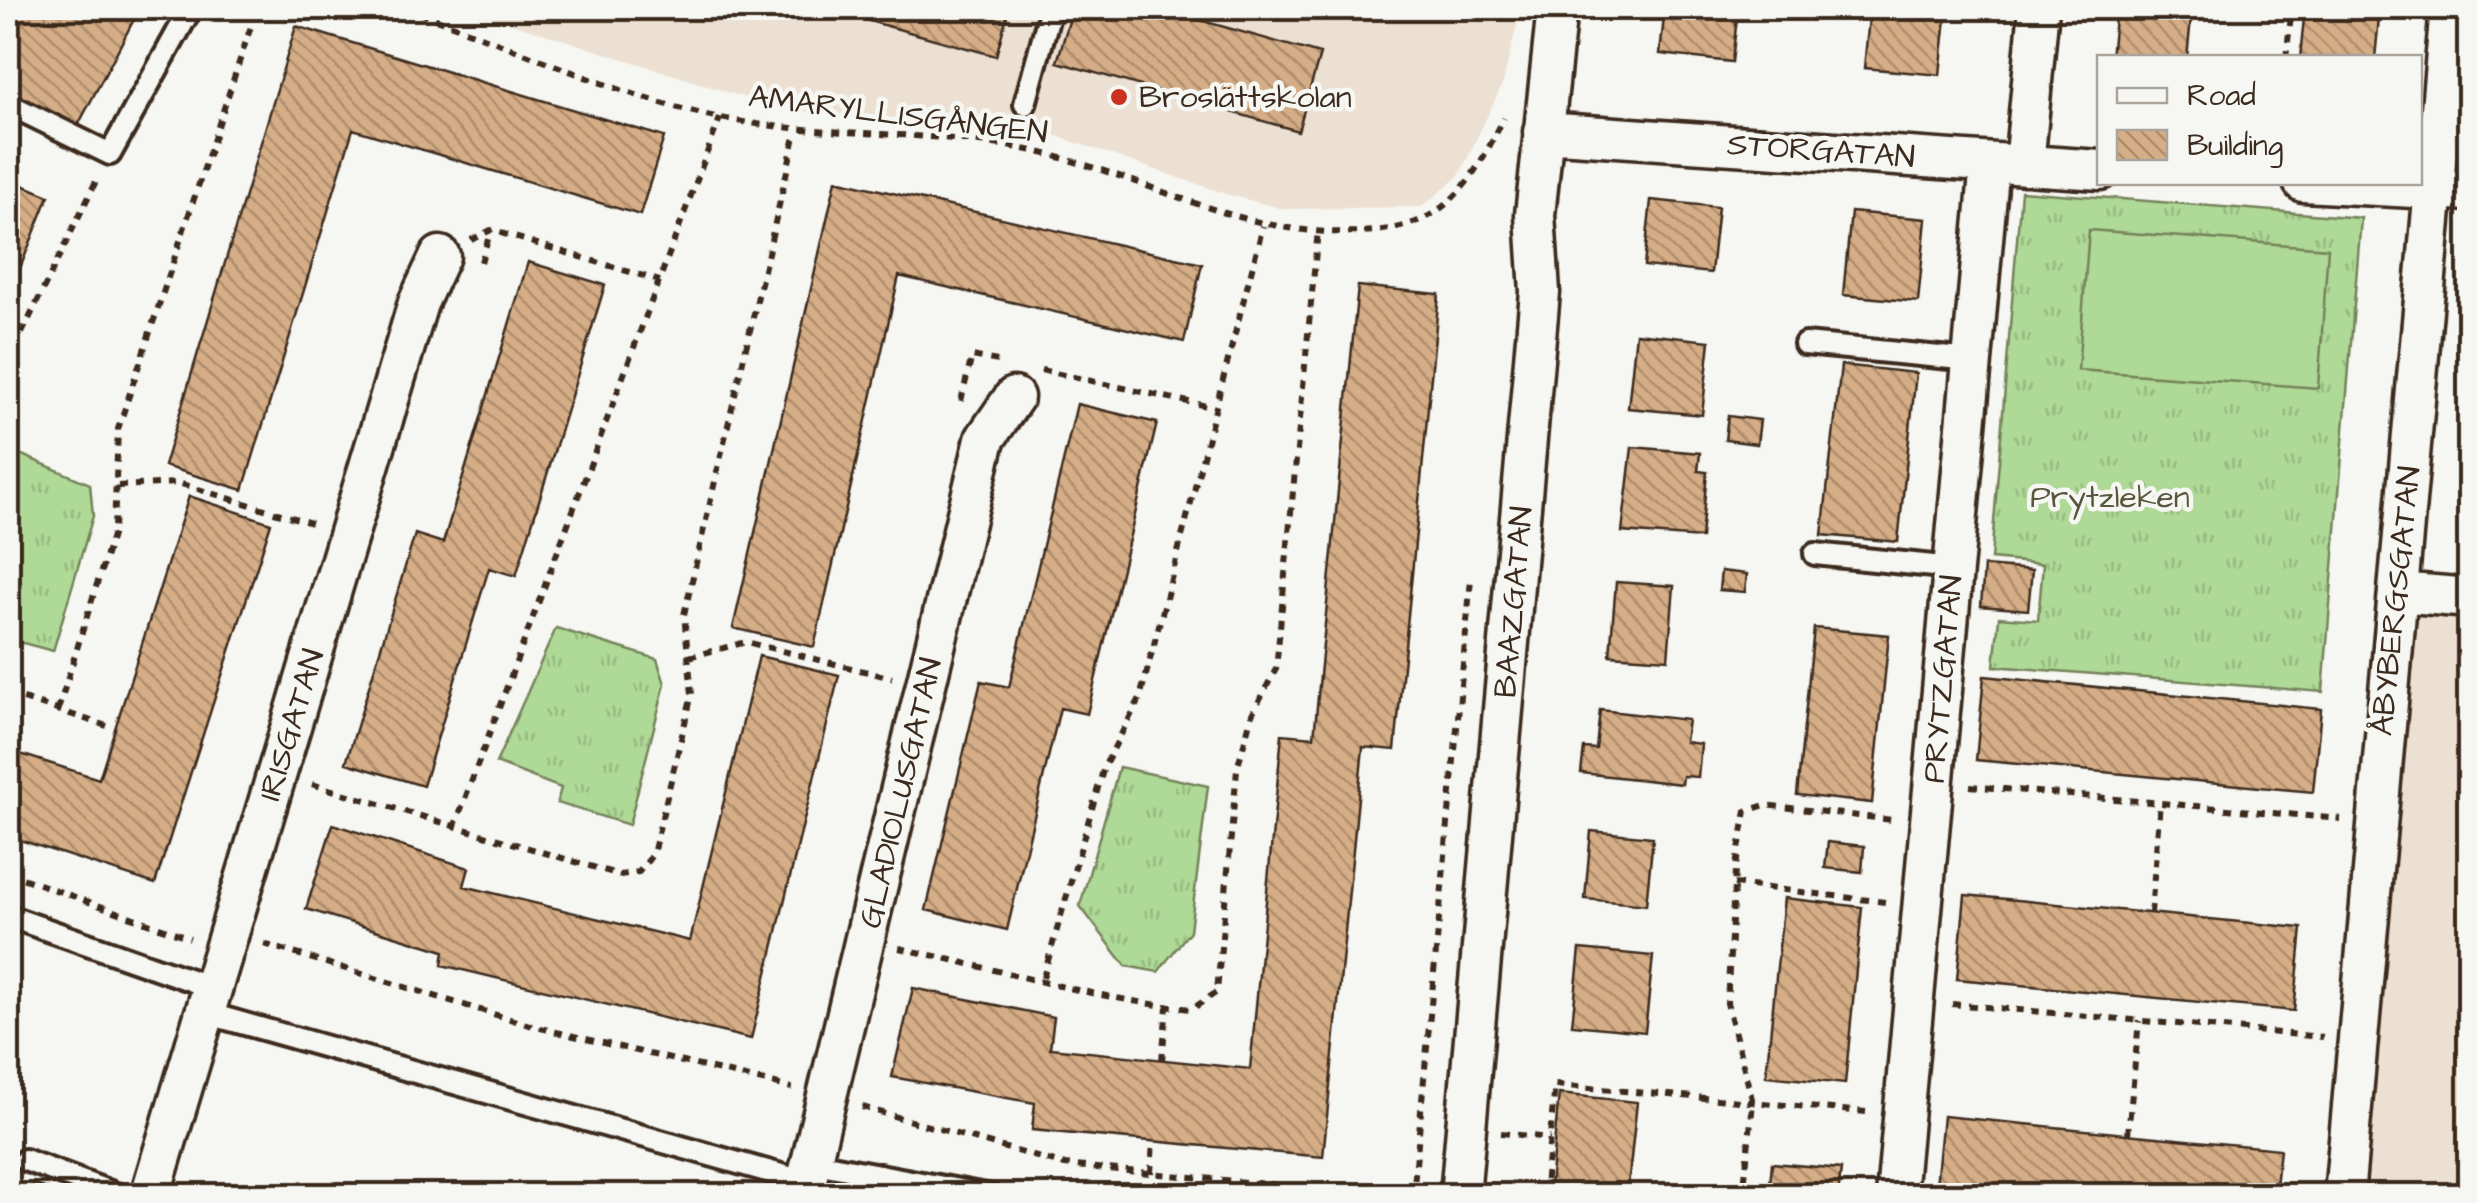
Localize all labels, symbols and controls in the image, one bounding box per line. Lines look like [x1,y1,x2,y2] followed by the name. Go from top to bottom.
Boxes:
[2097,55,2422,185] legend
[746,74,1050,156] street label: AMARYLLISGÅNGEN
[1139,75,1352,120] place label: Broslättskolan
[2187,75,2256,117] text: Road
[1108,86,1130,108] marker: Broslättskolan
[1726,122,1916,180] street label: STORGATAN
[2187,125,2283,168] text: Building
[2359,464,2433,738] street label: ÅBYBERGSGATAN
[2030,475,2190,520] park label: Prytzleken
[1483,504,1545,700] street label: BAAZGATAN
[1911,573,1975,785] street label: PRYTZGATAN
[248,644,336,806] street label: IRISGATAN
[848,654,954,932] street label: GLADIOLUSGATAN

